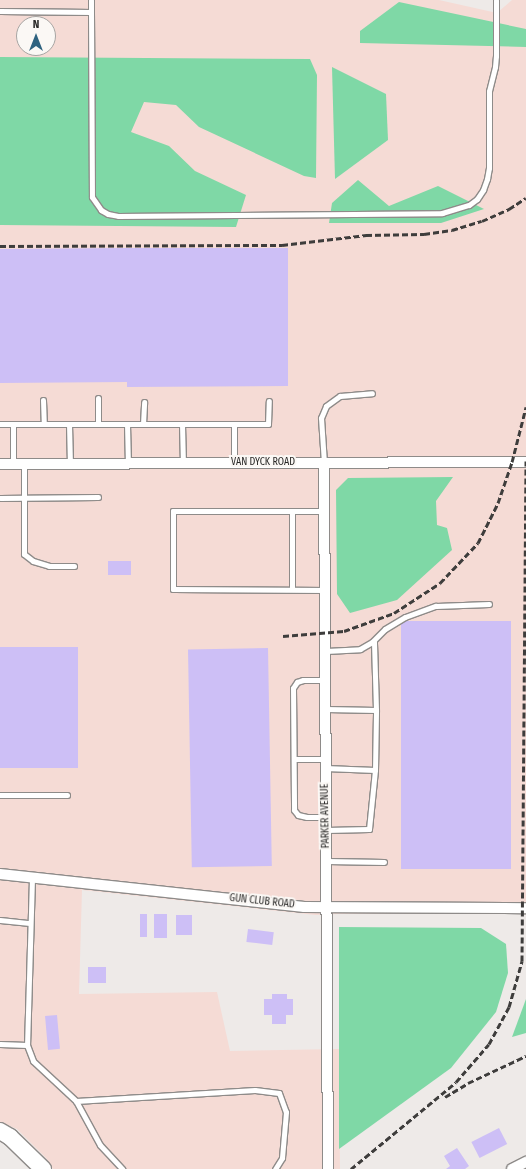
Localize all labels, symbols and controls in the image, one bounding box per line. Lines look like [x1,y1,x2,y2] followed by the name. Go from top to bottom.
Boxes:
[16,16,56,56] north arrow
[33,18,39,31] text: N
[231,457,295,469] street label: VAN DYCK ROAD
[319,784,333,848] street label: PARKER AVENUE
[229,893,295,911] street label: GUN CLUB ROAD

